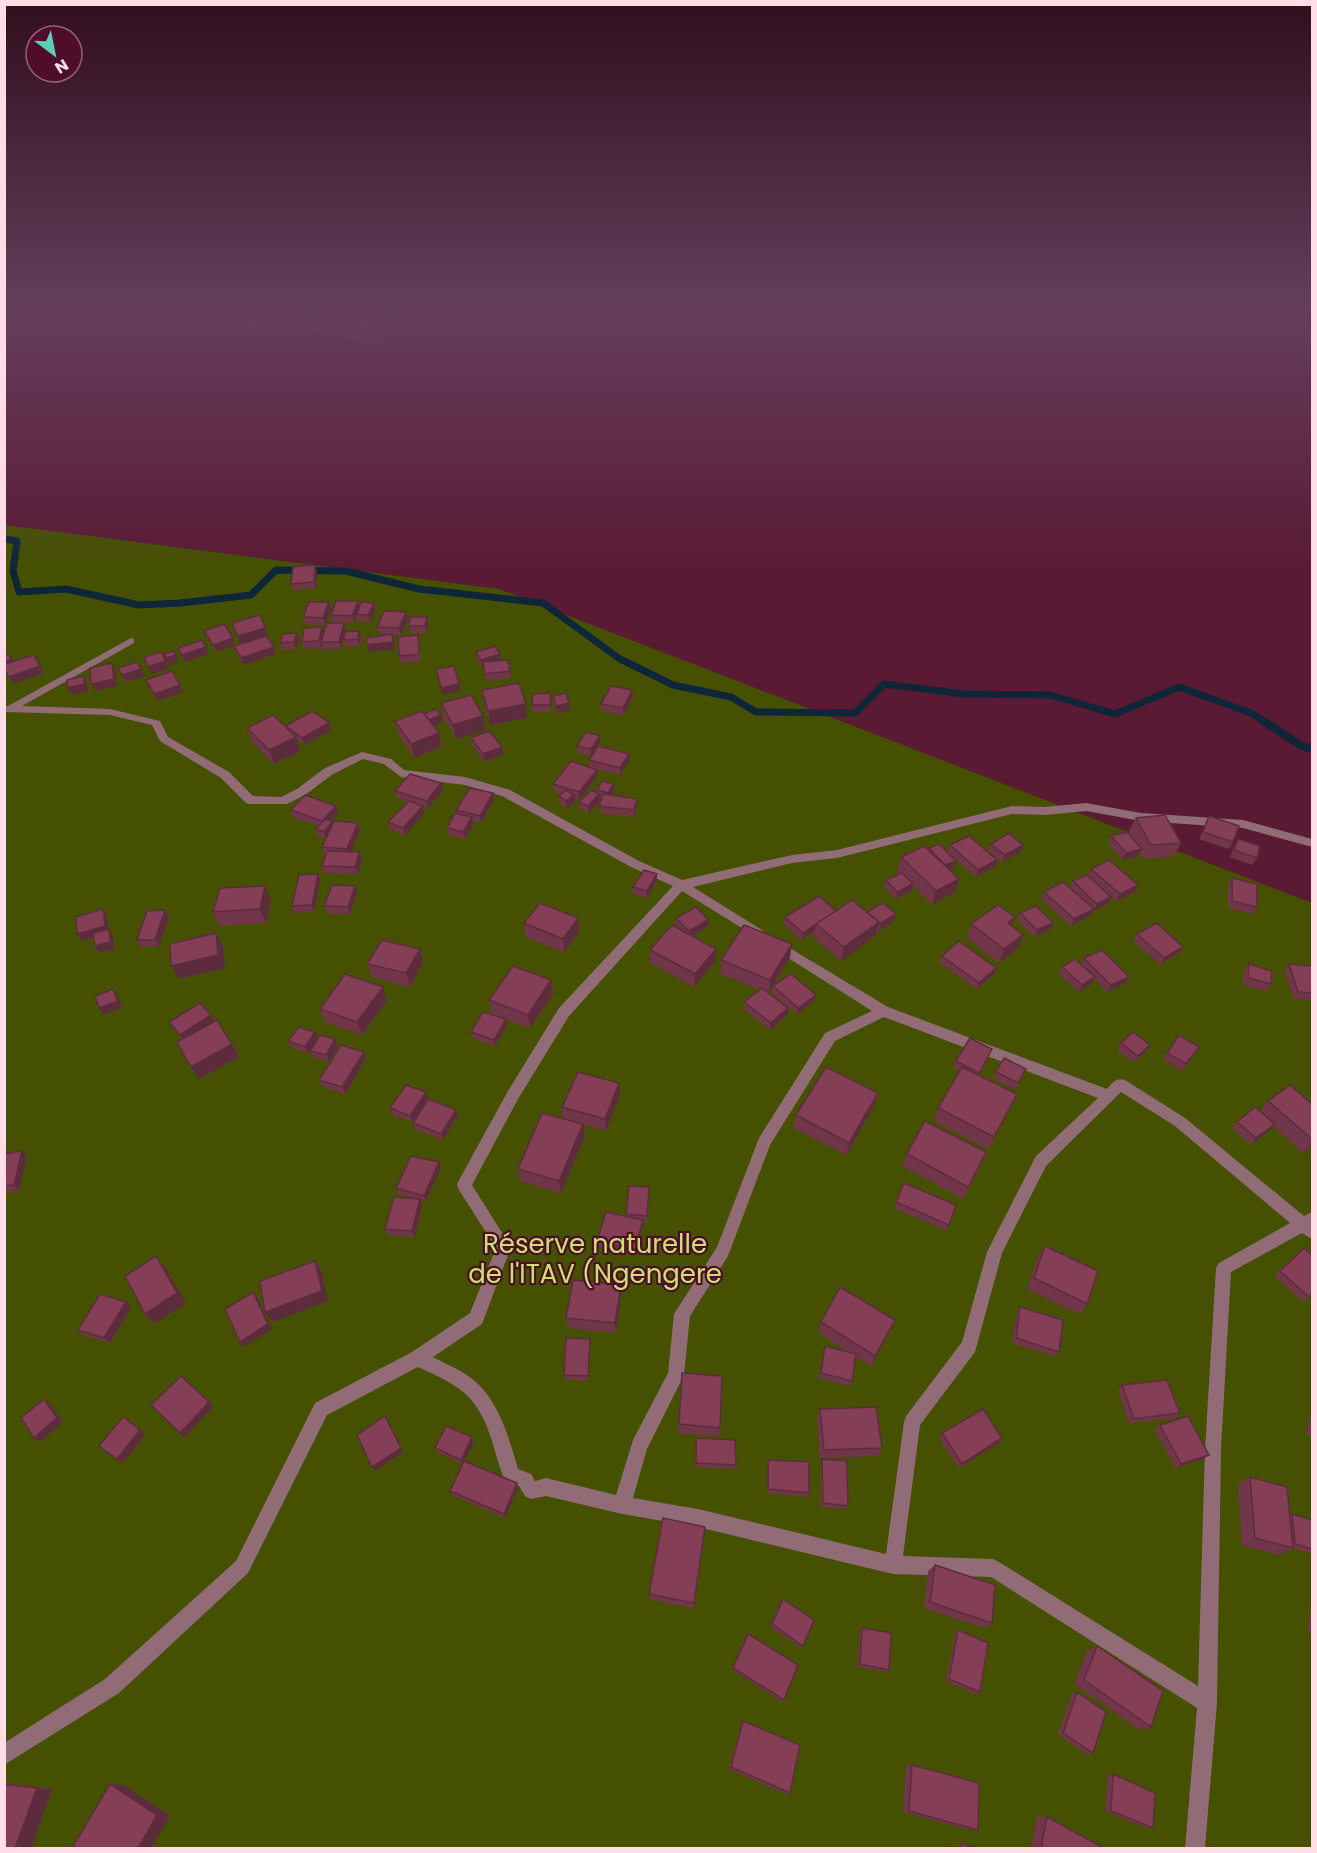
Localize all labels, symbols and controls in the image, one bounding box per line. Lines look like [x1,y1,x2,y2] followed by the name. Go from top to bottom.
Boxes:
[24,24,84,84] north arrow
[50,53,73,79] text: N
[468,1226,722,1292] park label: Réserve naturelle de l'ITAV (Ngengere

